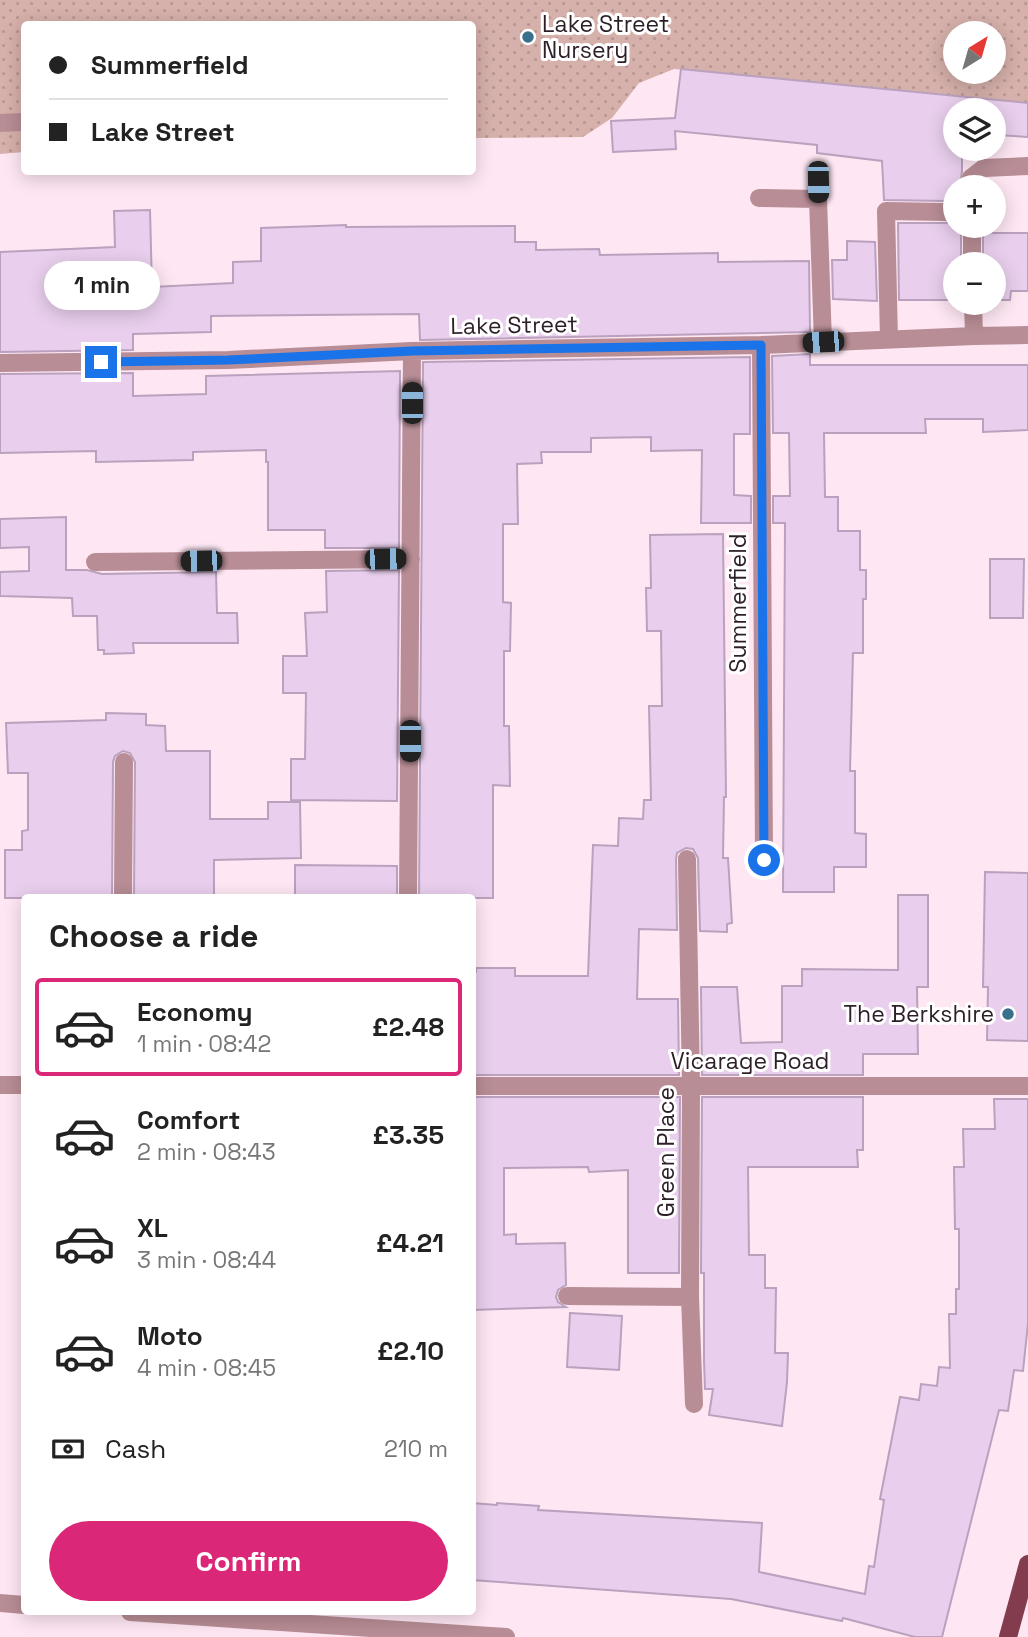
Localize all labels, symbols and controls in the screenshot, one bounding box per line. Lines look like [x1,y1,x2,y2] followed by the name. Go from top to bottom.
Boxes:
[542,9,669,65] place label: Lake Street Nursery
[943,21,1006,84] north arrow
[943,21,1006,315] map controls
[520,29,536,45] marker: Lake Street Nursery
[91,48,249,82] text: Summerfield
[943,98,1006,161] button: layers
[91,115,235,149] text: Lake Street
[808,161,829,203] car
[943,175,1006,238] button: +
[943,252,1006,315] button: −
[43,260,159,310] callout: 1 min
[74,270,130,300] text: 1 min
[450,309,578,341] street label: Lake Street
[802,330,845,354] car
[85,346,117,378] route end
[402,382,423,424] car
[723,533,753,673] street label: Summerfield
[364,548,407,570] car
[180,550,223,572] car
[400,720,421,762] car
[748,844,780,876] route start
[49,916,259,956] text: Choose a ride
[137,995,253,1029] text: Economy
[53,996,116,1059] icon: car
[844,999,994,1029] place label: The Berkshire
[1000,1006,1016,1022] marker: The Berkshire
[372,1010,444,1044] text: £2.48
[137,1029,271,1059] text: 1 min · 08:42
[671,1046,829,1076] street label: Vicarage Road
[651,1087,681,1217] street label: Green Place
[137,1103,240,1137] text: Comfort
[53,1104,116,1167] icon: car
[372,1118,444,1152] text: £3.35
[137,1137,276,1167] text: 2 min · 08:43
[137,1211,168,1245] text: XL
[53,1212,116,1275] icon: car
[376,1226,444,1260] text: £4.21
[137,1245,276,1275] text: 3 min · 08:44
[137,1319,203,1353] text: Moto
[53,1320,116,1383] icon: car
[377,1334,444,1368] text: £2.10
[137,1353,276,1383] text: 4 min · 08:45
[49,1430,87,1468] icon: cash
[105,1432,166,1466] text: Cash
[384,1434,448,1464] text: 210 m
[49,1521,448,1601] button: Confirm

